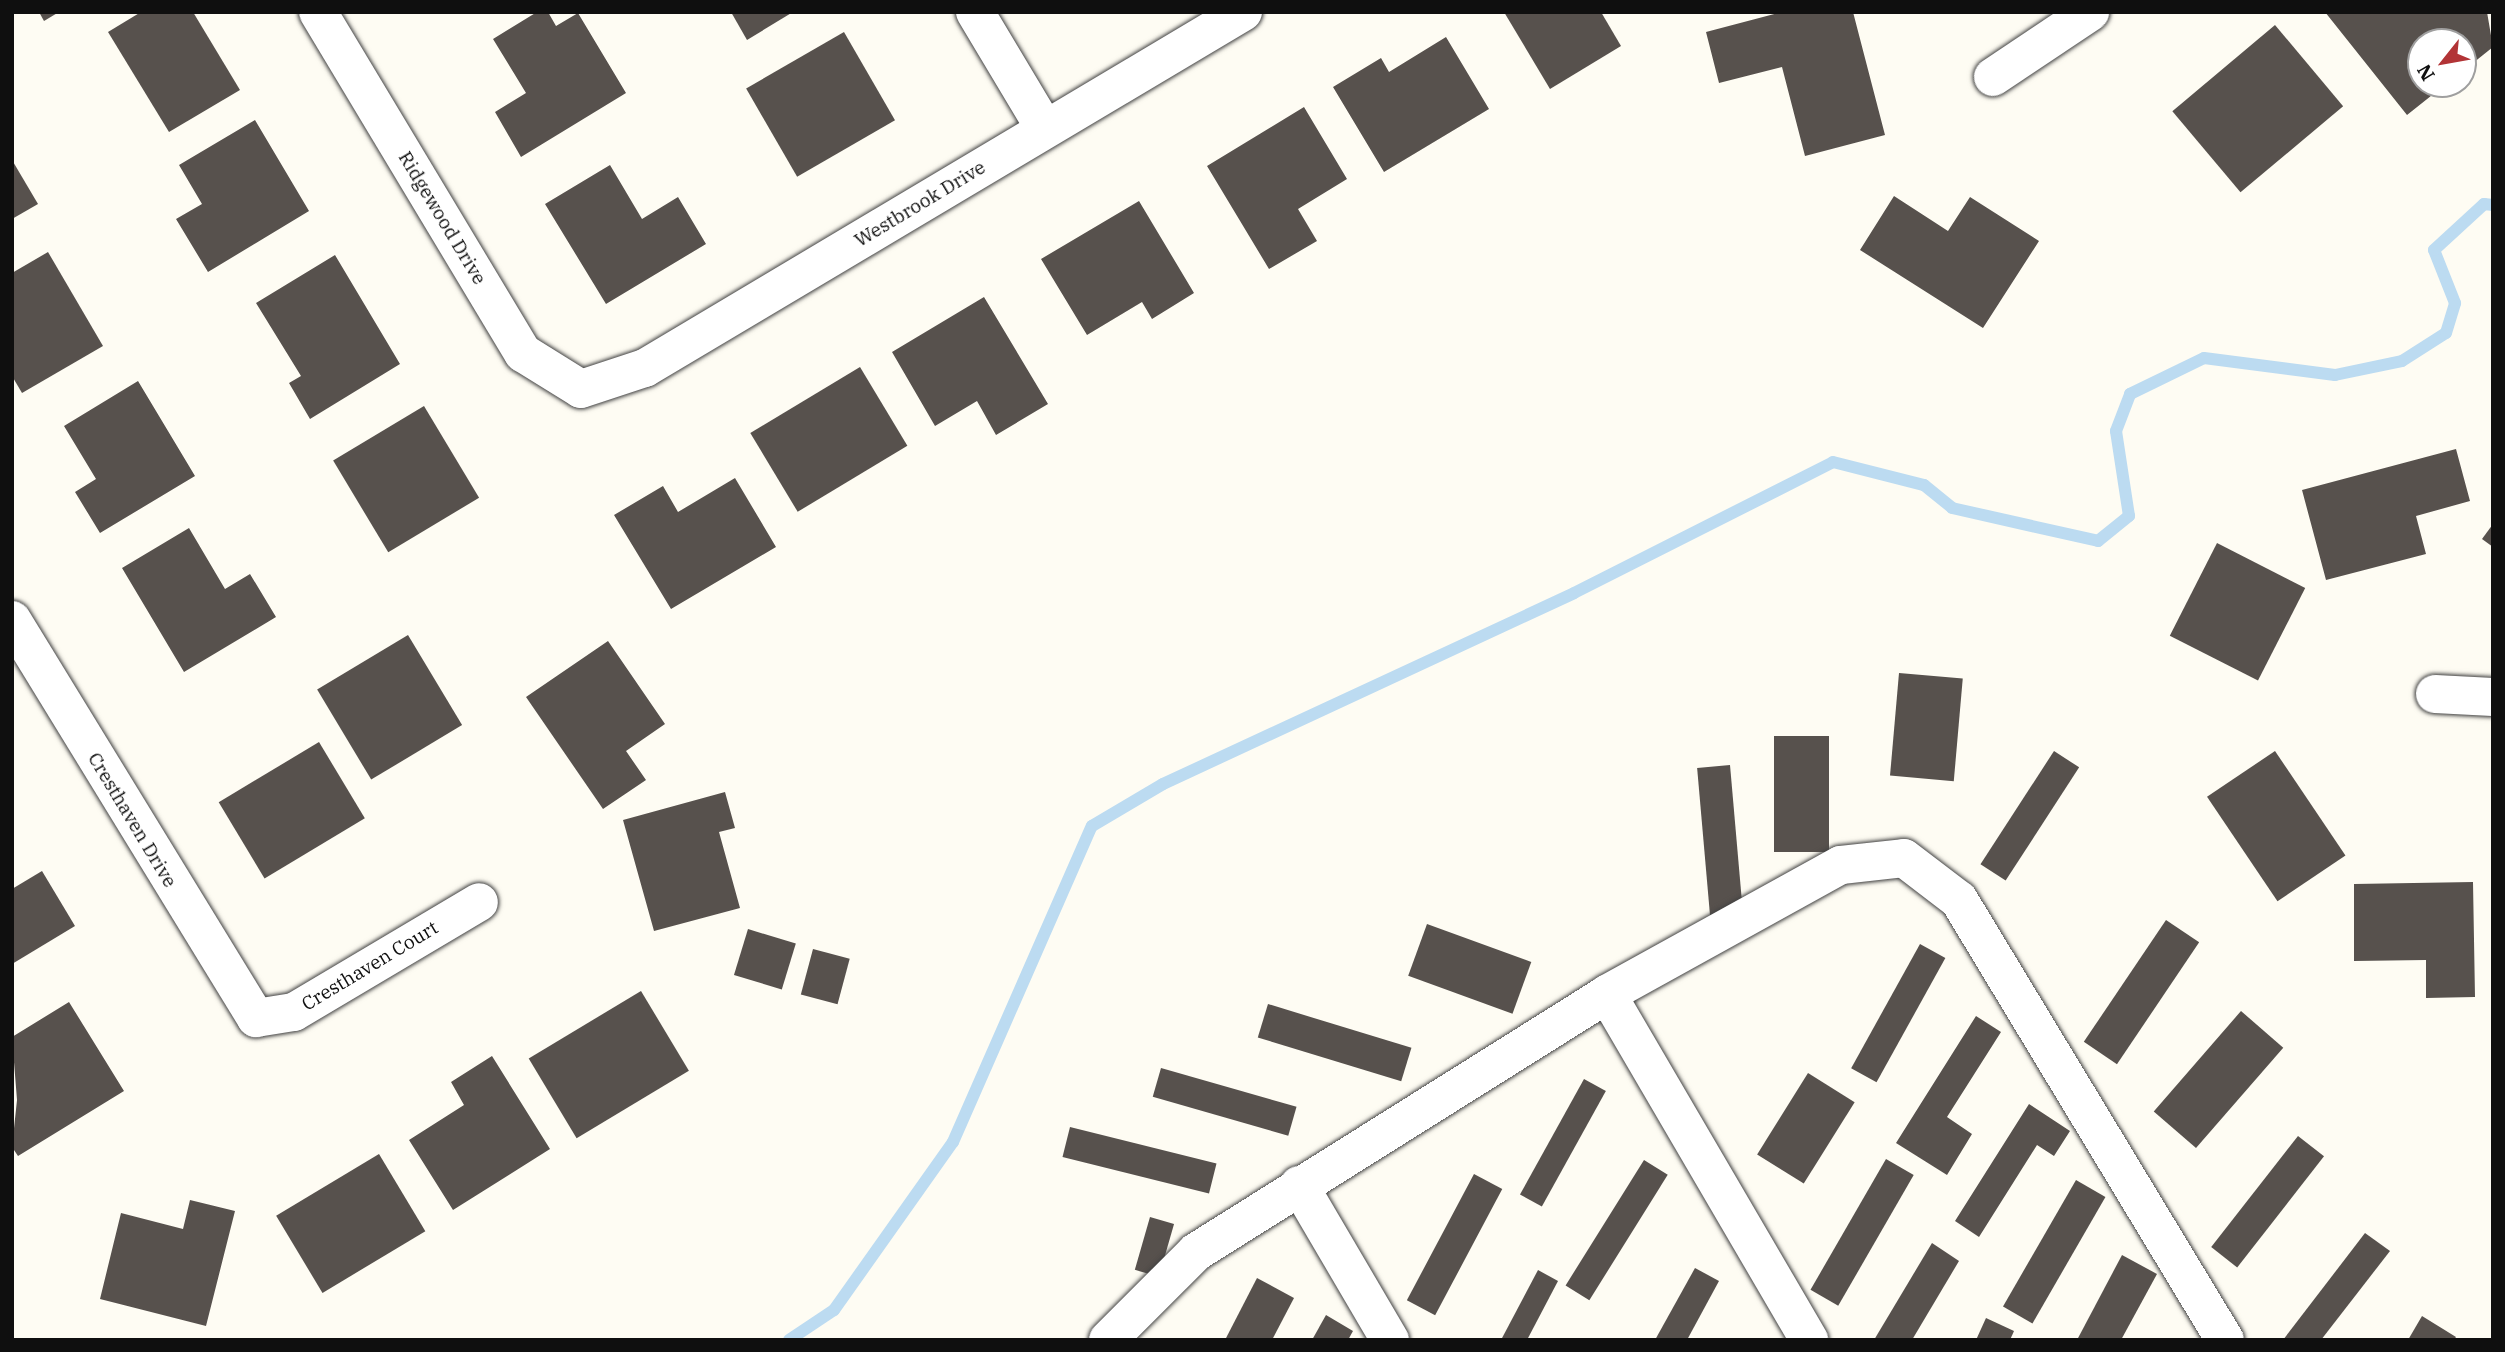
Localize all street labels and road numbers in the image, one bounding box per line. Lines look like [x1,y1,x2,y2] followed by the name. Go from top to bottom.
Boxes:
[393,147,491,289] street label: Ridgewood Drive
[851,156,989,252] street label: Westbrook Drive
[83,749,181,891] street label: Cresthaven Drive
[298,916,442,1016] street label: Cresthaven Court

